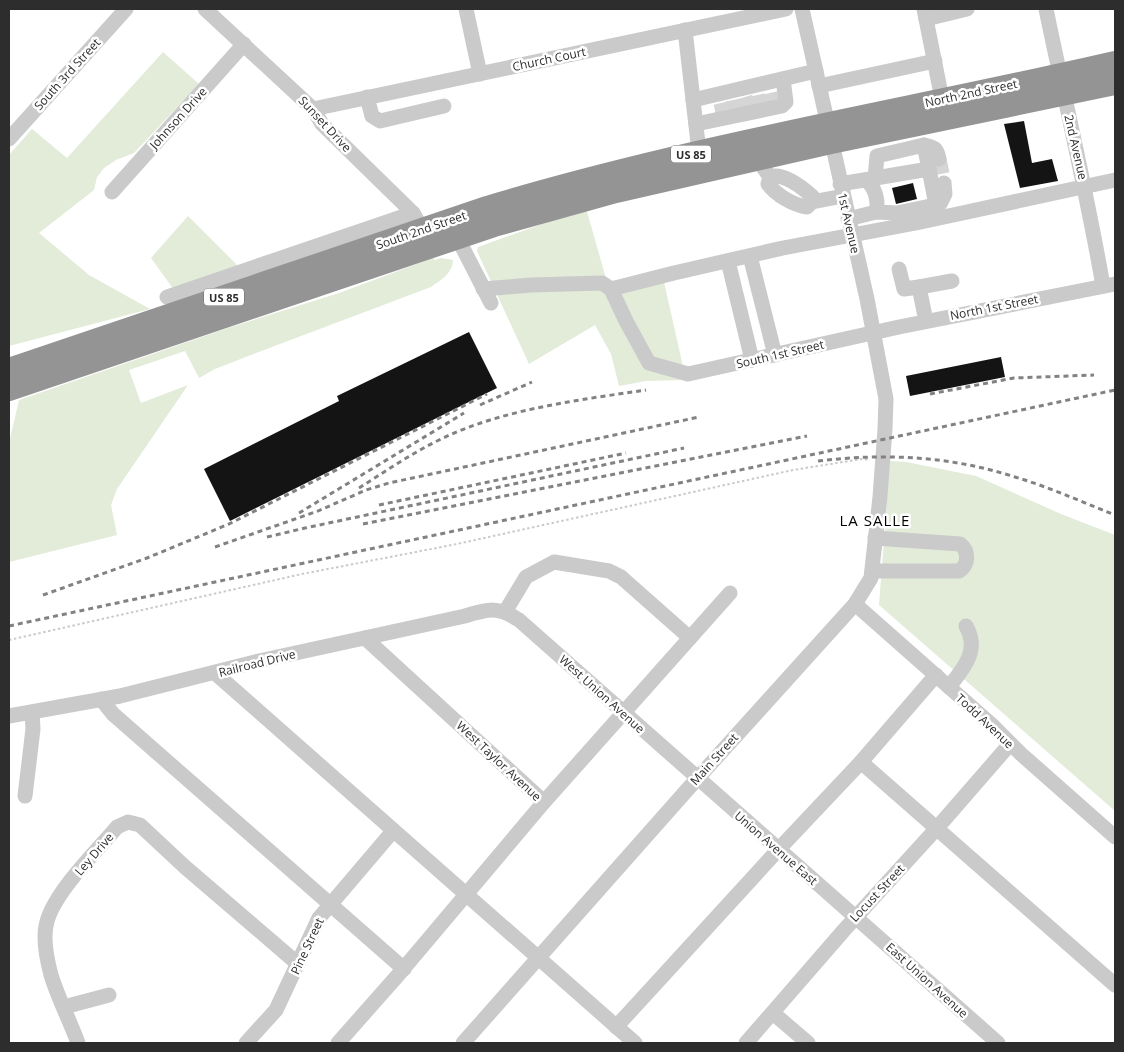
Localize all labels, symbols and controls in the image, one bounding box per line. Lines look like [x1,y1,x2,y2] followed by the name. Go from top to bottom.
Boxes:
[30,34,104,114] street label: South 3rd Street
[511,43,587,75] street label: Church Court
[923,75,1019,111] street label: North 2nd Street
[145,83,211,153] street label: Johnson Drive
[295,92,355,156] street label: Sunset Drive
[1060,113,1092,182] street label: 2nd Avenue
[671,146,711,162] road number: US 85
[834,191,864,255] street label: 1st Avenue
[374,207,468,253] street label: South 2nd Street
[204,288,244,306] road number: US 85
[948,290,1040,324] street label: North 1st Street
[735,336,825,372] street label: South 1st Street
[840,510,910,530] district label: LA SALLE
[217,645,298,681] street label: Railroad Drive
[556,651,649,737] street label: West Union Avenue
[952,690,1018,752] street label: Todd Avenue
[453,717,545,805] street label: West Taylor Avenue
[686,729,742,789] street label: Main Street
[731,807,821,889] street label: Union Avenue East
[71,829,117,879] street label: Ley Drive
[846,860,908,926] street label: Locust Street
[286,915,328,977] street label: Pine Street
[882,939,972,1022] street label: East Union Avenue

